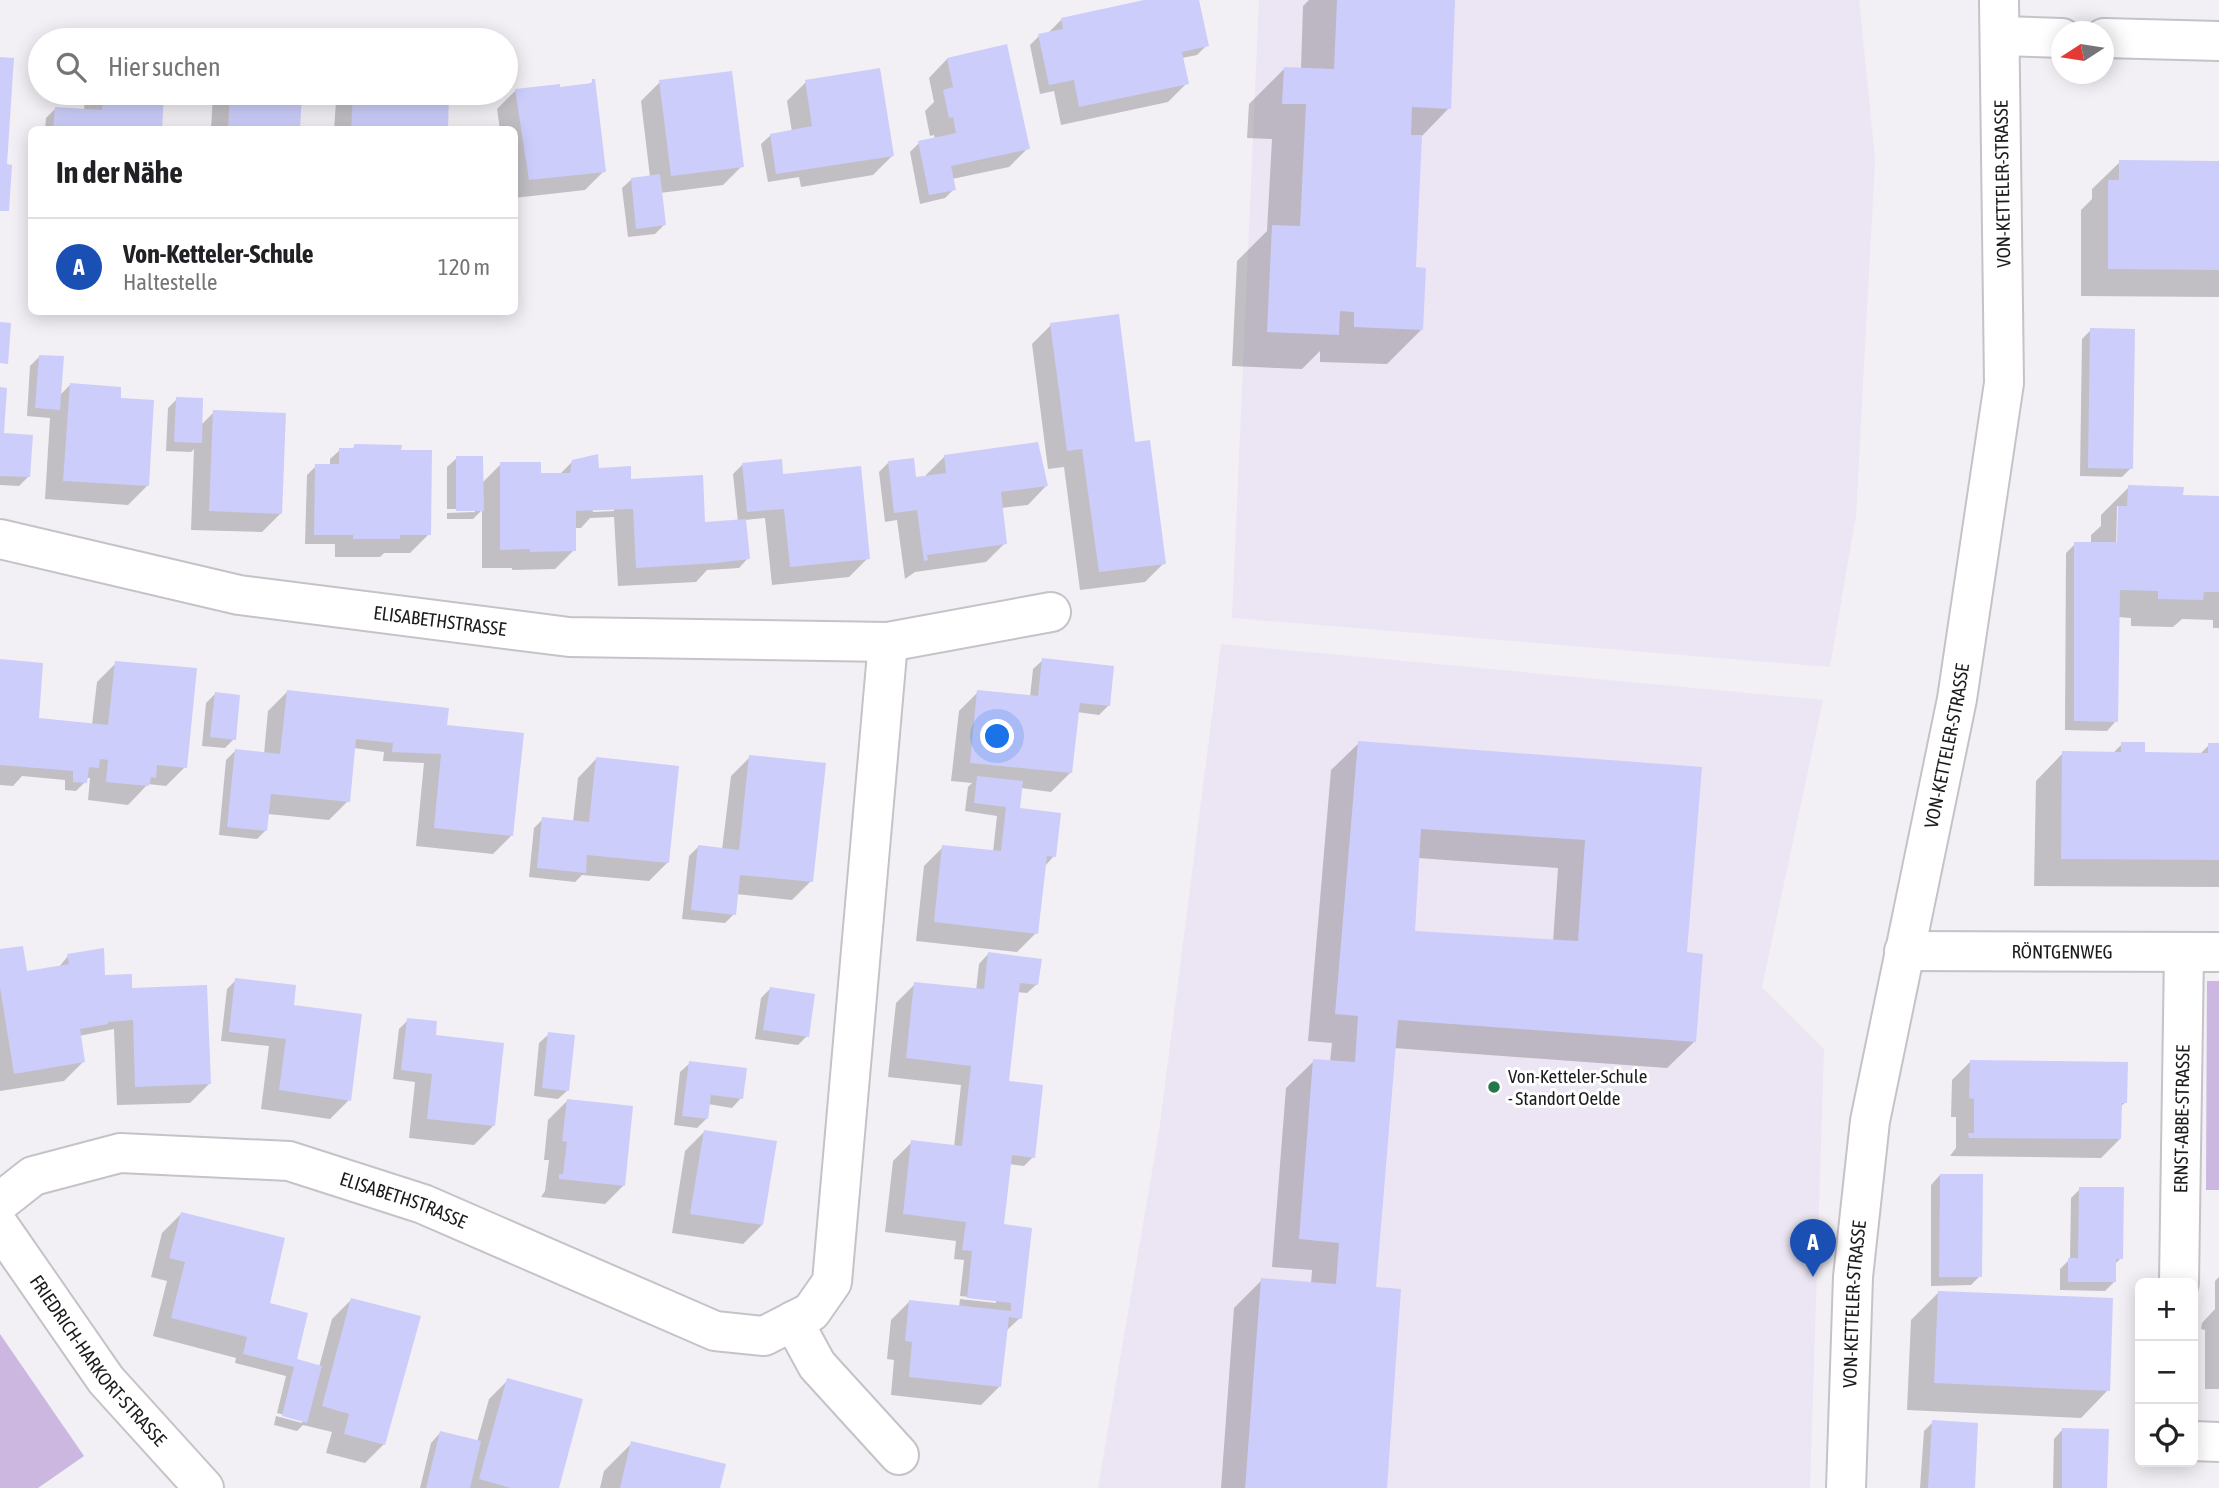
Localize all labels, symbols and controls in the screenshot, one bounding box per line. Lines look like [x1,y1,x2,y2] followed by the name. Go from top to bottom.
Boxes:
[2051,21,2114,84] north arrow
[28,28,518,105] search box
[52,48,90,86] icon: search
[108,52,221,82] text: Hier suchen
[1990,100,2014,268] street label: VON-KETTELER-STRASSE
[56,155,183,189] text: In der Nähe
[123,239,314,269] text: Von-Ketteler-Schule
[73,254,85,280] text: A
[438,254,490,280] text: 120 m
[123,269,217,295] text: Haltestelle
[372,601,507,640] street label: ELISABETHSTRASSE
[1920,662,1973,830] street label: VON-KETTELER-STRASSE
[980,719,1014,753] your location
[2011,940,2113,963] street label: RÖNTGENWEG
[2169,1045,2194,1193] street label: ERNST-ABBE-STRASSE
[1508,1065,1647,1109] place label: Von-Ketteler-Schule - Standort Oelde
[1486,1079,1502,1095] marker: Von-Ketteler-Schule - Standort Oelde
[337,1167,470,1233] street label: ELISABETHSTRASSE
[1790,1219,1836,1277] pin: A
[1838,1220,1870,1388] street label: VON-KETTELER-STRASSE
[26,1271,171,1450] street label: FRIEDRICH-HARKORT-STRASSE
[2135,1278,2198,1467] map controls
[2135,1278,2198,1341] button: +
[2135,1341,2198,1404] button: −
[2135,1404,2198,1467] button: locate

